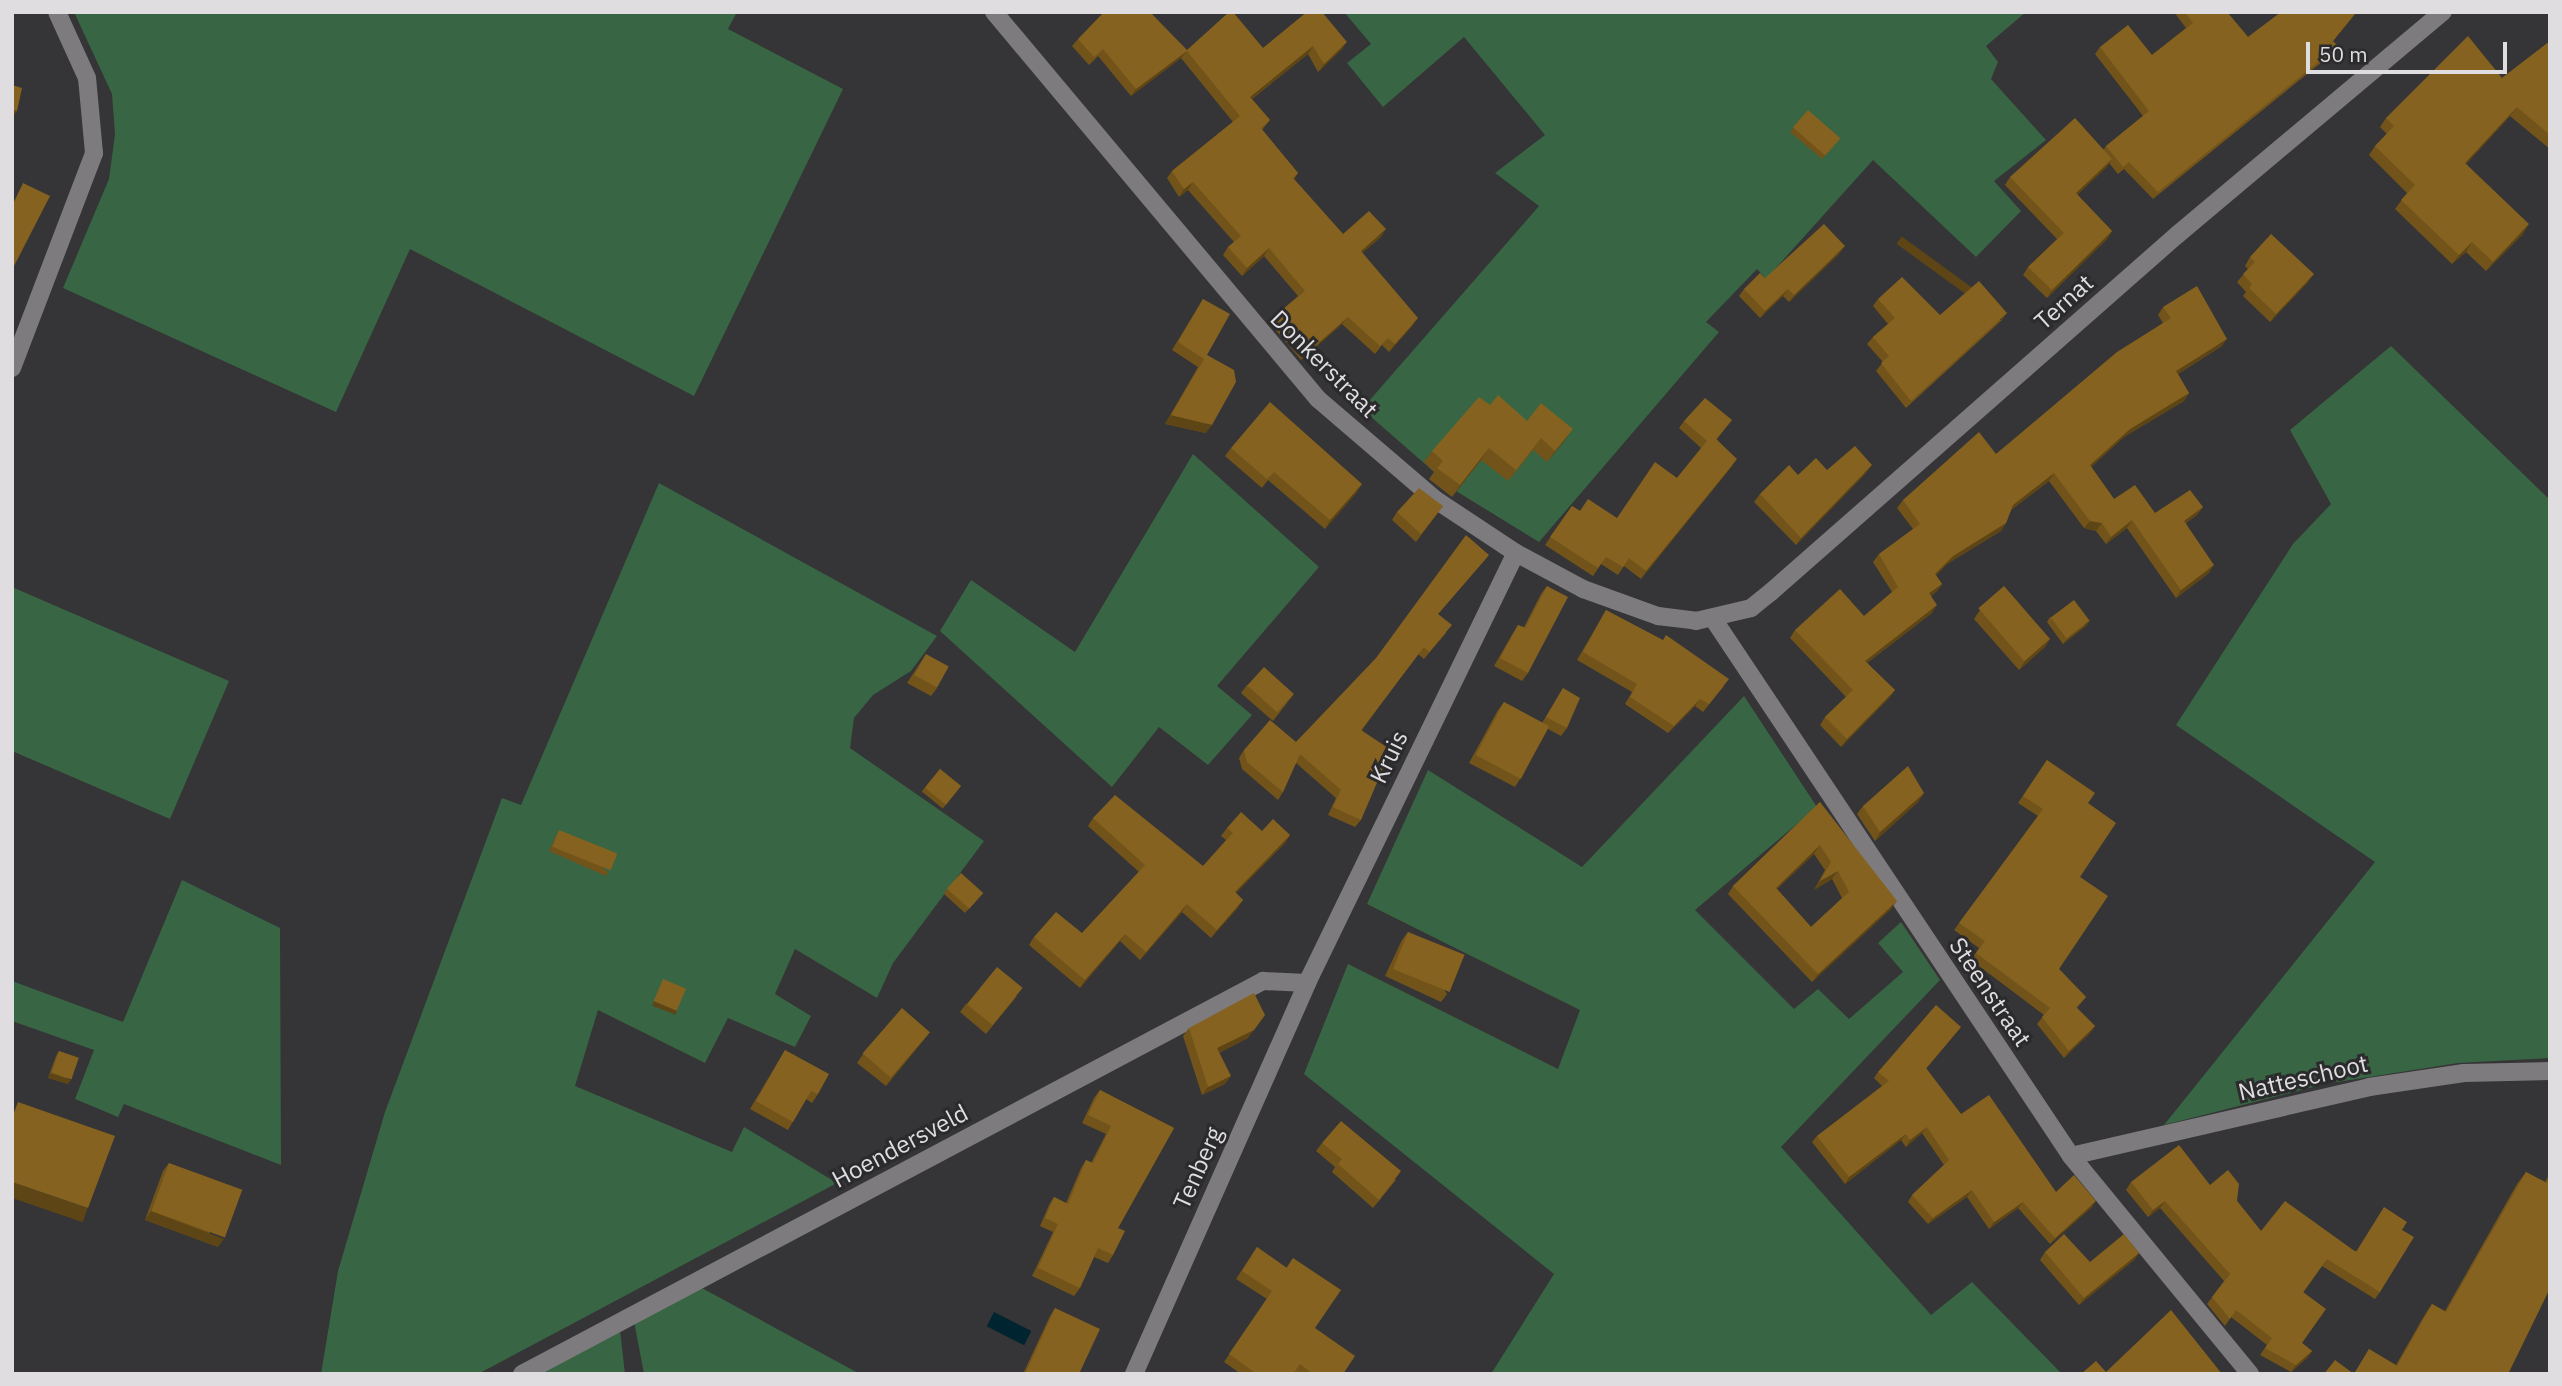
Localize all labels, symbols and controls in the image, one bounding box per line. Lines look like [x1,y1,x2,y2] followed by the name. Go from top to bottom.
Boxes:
[2310,28,2511,72] scale bar
[2319,40,2368,68] text: 50 m
[2029,268,2099,336] street label: Ternat
[1264,304,1384,424] street label: Donkerstraat
[1364,726,1414,788] street label: Kruis
[1943,932,2037,1052] street label: Steenstraat
[2235,1049,2371,1107] street label: Natteschoot
[827,1098,973,1194] street label: Hoendersveld
[1167,1122,1229,1214] street label: Tenberg

